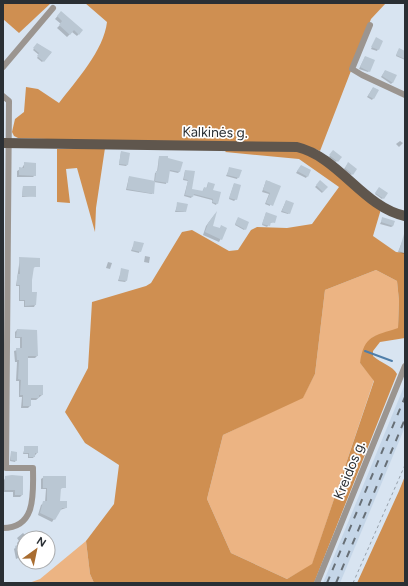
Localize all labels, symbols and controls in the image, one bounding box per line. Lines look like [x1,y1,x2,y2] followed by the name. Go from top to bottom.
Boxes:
[182,123,248,142] street label: Kalkinės g.
[330,438,369,502] street label: Kreidos g.
[16,530,56,570] north arrow
[34,534,48,550] text: N

